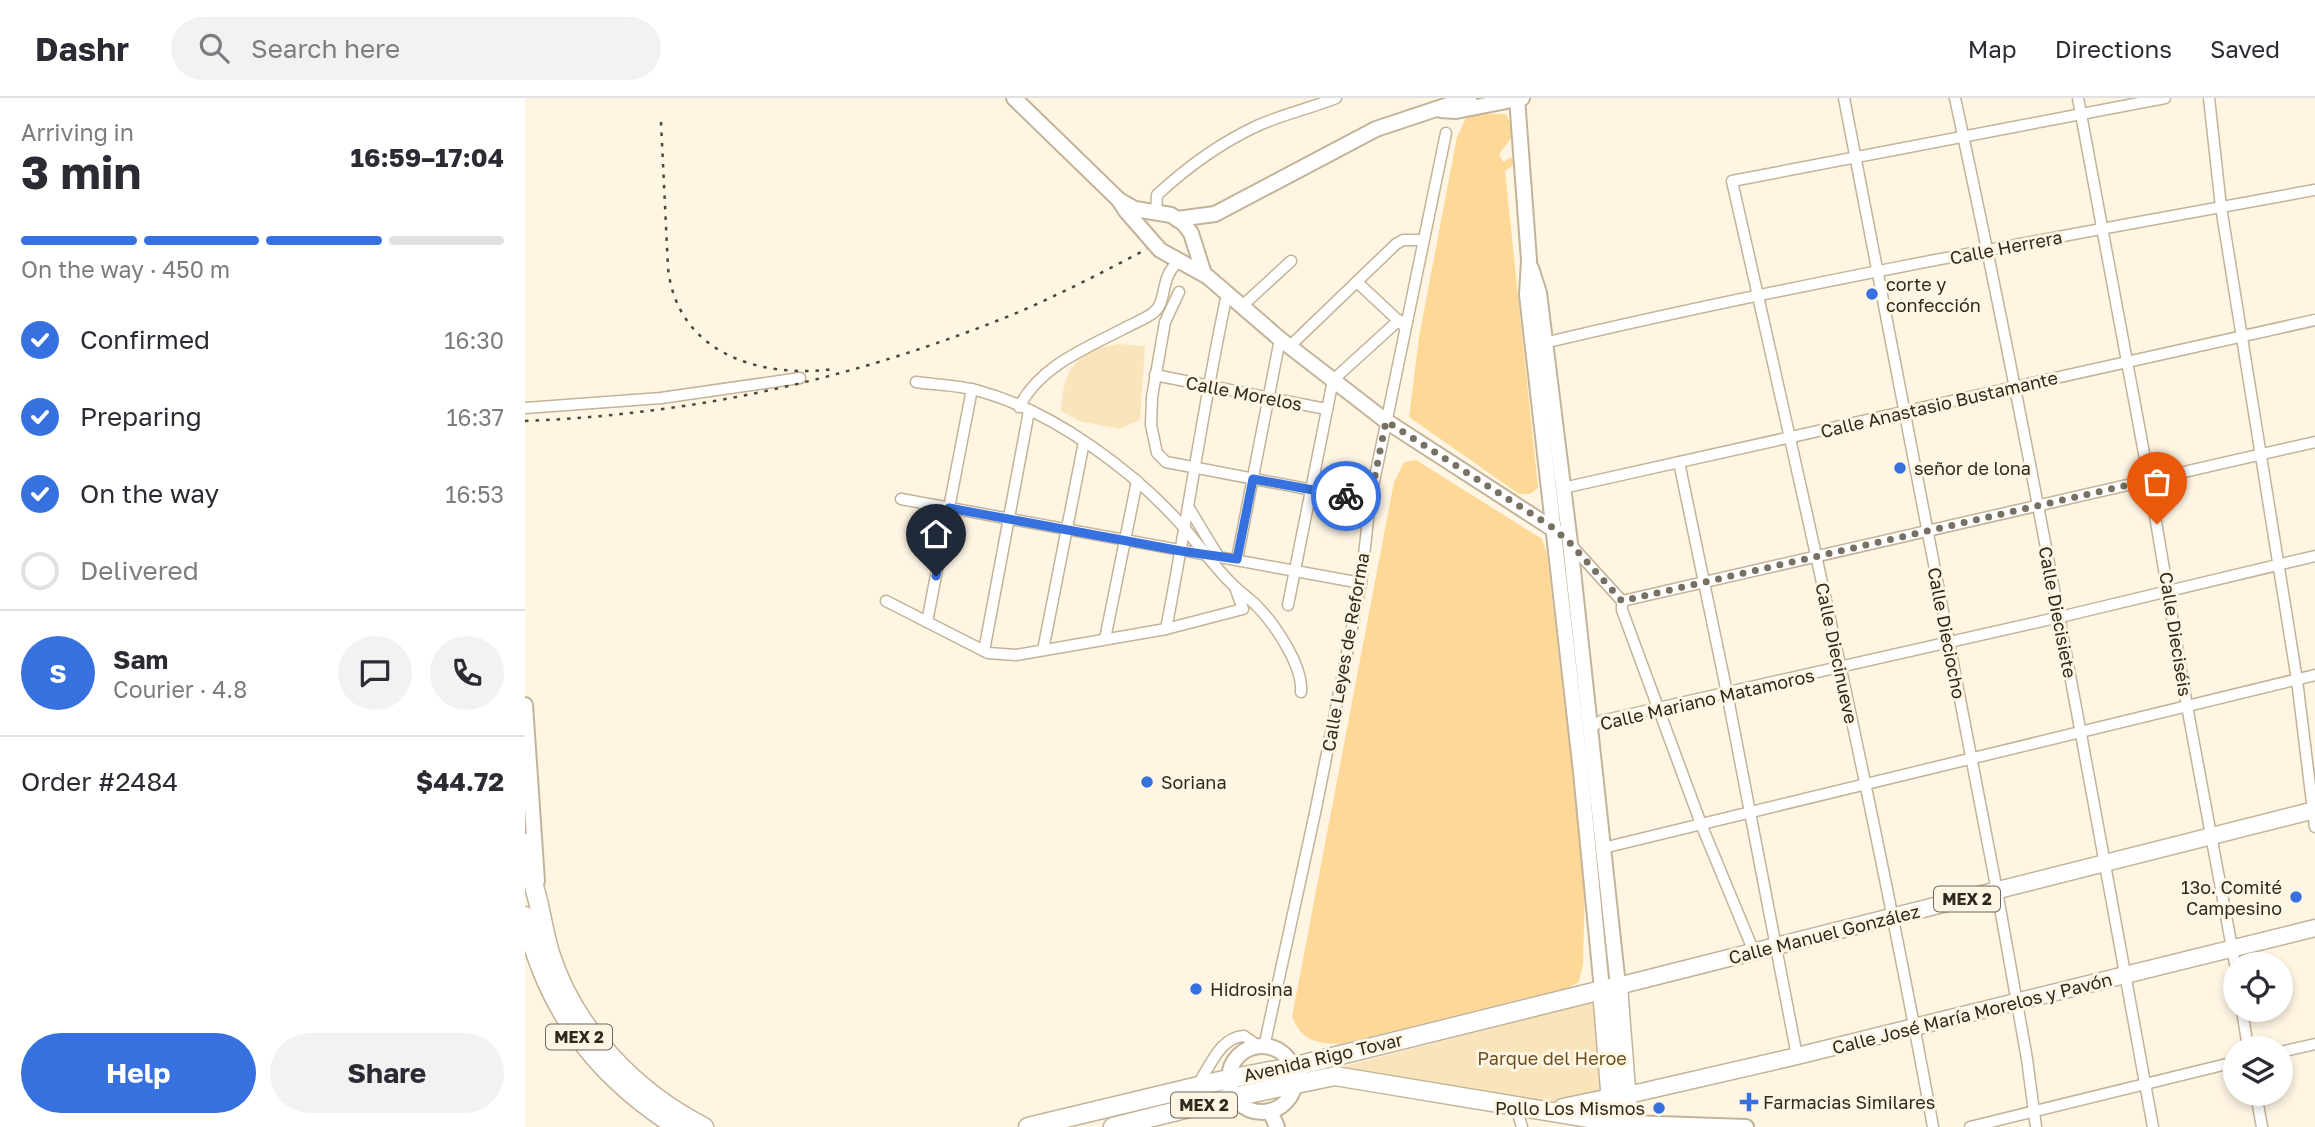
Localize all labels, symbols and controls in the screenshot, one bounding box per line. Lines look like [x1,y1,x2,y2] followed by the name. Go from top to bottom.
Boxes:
[171,17,661,80] search box
[35,29,129,68] text: Dashr
[195,29,233,67] icon: search
[251,33,400,64] text: Search here
[1968,34,2017,63] text: Map
[2055,34,2172,63] text: Directions
[2210,34,2280,63] text: Saved
[21,118,134,146] text: Arriving in
[351,142,504,173] text: 16:59–17:04
[21,144,141,199] text: 3 min
[1948,225,2064,269] street label: Calle Herrera
[21,255,230,283] text: On the way · 450 m
[1886,273,1981,316] place label: corte y confección
[1864,286,1880,302] marker: corte y confección
[21,321,59,359] icon: check
[80,324,210,355] text: Confirmed
[444,326,504,354] text: 16:30
[1818,366,2060,442] street label: Calle Anastasio Bustamante
[1184,371,1304,415] street label: Calle Morelos
[21,398,59,436] icon: check
[80,401,202,432] text: Preparing
[446,403,504,431] text: 16:37
[2127,452,2187,524] pin
[1914,457,2031,479] place label: señor de lona
[1892,460,1908,476] marker: señor de lona
[1311,461,1381,531] courier
[2138,463,2176,501] icon: bag
[21,475,59,513] icon: check
[1327,477,1365,515] icon: bike
[80,478,219,509] text: On the way
[445,480,504,508] text: 16:53
[906,504,966,576] pin
[917,515,955,553] icon: home
[2034,544,2082,680] street label: Calle Diecisiete
[1317,551,1373,753] street label: Calle Leyes de Reforma
[80,555,199,586] text: Delivered
[1923,565,1971,701] street label: Calle Dieciocho
[2155,570,2197,698] street label: Calle Dieciséis
[1811,581,1863,725] street label: Calle Diecinueve
[338,636,412,710] button: chat
[430,636,504,710] button: phone
[113,644,168,675] text: Sam
[49,658,67,689] text: S
[1598,664,1816,734] street label: Calle Mariano Matamoros
[113,675,247,703] text: Courier · 4.8
[21,766,178,797] text: Order #2484
[416,766,504,797] text: $44.72
[1161,771,1227,793] place label: Soriana
[1139,774,1155,790] marker: Soriana
[2181,876,2282,919] place label: 13o. Comité Campesino
[1934,886,2000,912] road number: MEX 2
[2288,889,2304,905] marker: 13o. Comité Campesino
[1726,900,1922,968] street label: Calle Manuel González
[2223,952,2293,1106] map controls
[2223,952,2293,1022] button: locate
[1830,968,2114,1058] street label: Calle José María Morelos y Pavón
[1210,978,1293,1000] place label: Hidrosina
[1188,981,1204,997] marker: Hidrosina
[546,1024,612,1049] road number: MEX 2
[1241,1028,1405,1086] street label: Avenida Rigo Tovar
[21,1033,256,1113] button: Help
[270,1033,504,1113] button: Share
[2223,1036,2293,1106] button: layers
[1477,1047,1627,1069] park label: Parque del Heroe
[1763,1091,1935,1113] place label: Farmacias Similares
[1171,1093,1237,1118] road number: MEX 2
[1741,1094,1757,1110] marker: Farmacias Similares
[1495,1097,1645,1119] place label: Pollo Los Mismos
[1651,1100,1667,1116] marker: Pollo Los Mismos

